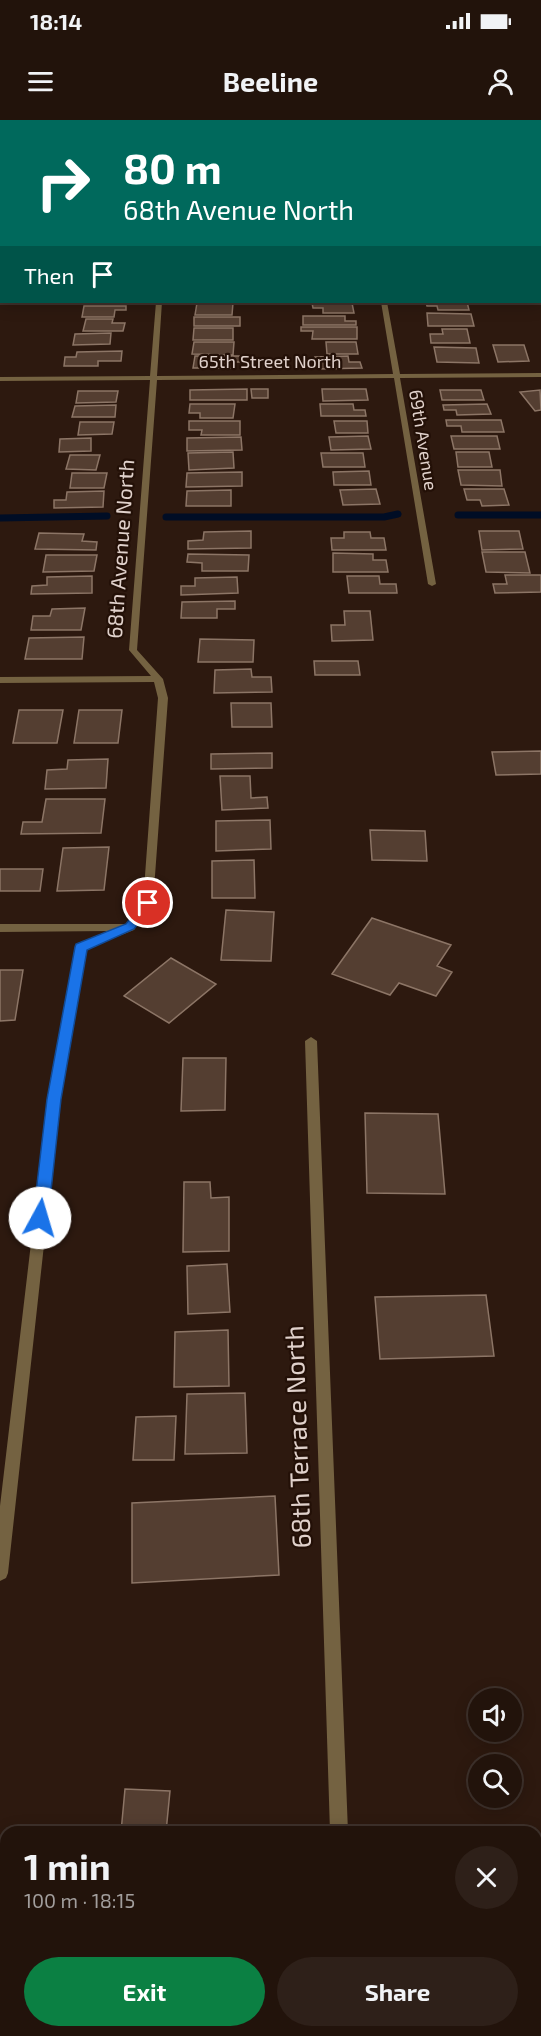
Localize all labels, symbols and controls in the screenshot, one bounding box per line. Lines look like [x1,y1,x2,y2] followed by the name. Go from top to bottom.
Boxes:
[30,8,82,34] text: 18:14
[24,65,57,98] icon: menu
[223,65,318,97] text: Beeline
[484,65,517,98] icon: person
[123,142,222,192] text: 80 m
[24,144,102,222] icon: right
[123,193,354,225] text: 68th Avenue North
[86,258,119,291] icon: arrive
[24,262,74,288] text: Then
[199,350,341,372] street label: 65th Street North
[405,388,443,492] street label: 69th Avenue
[101,458,138,639] street label: 68th Avenue North
[122,877,173,928] pin
[131,886,164,919] icon: arrive
[8,1186,72,1250] position arrow
[277,1325,316,1549] street label: 68th Terrace North
[468,1688,522,1808] map controls
[468,1688,522,1742] button: sound
[468,1754,522,1808] button: search
[24,1844,111,1887] text: 1 min
[455,1846,518,1909] button: close
[24,1888,135,1912] text: 100 m · 18:15
[24,1957,265,2026] button: Exit
[277,1957,518,2026] button: Share

